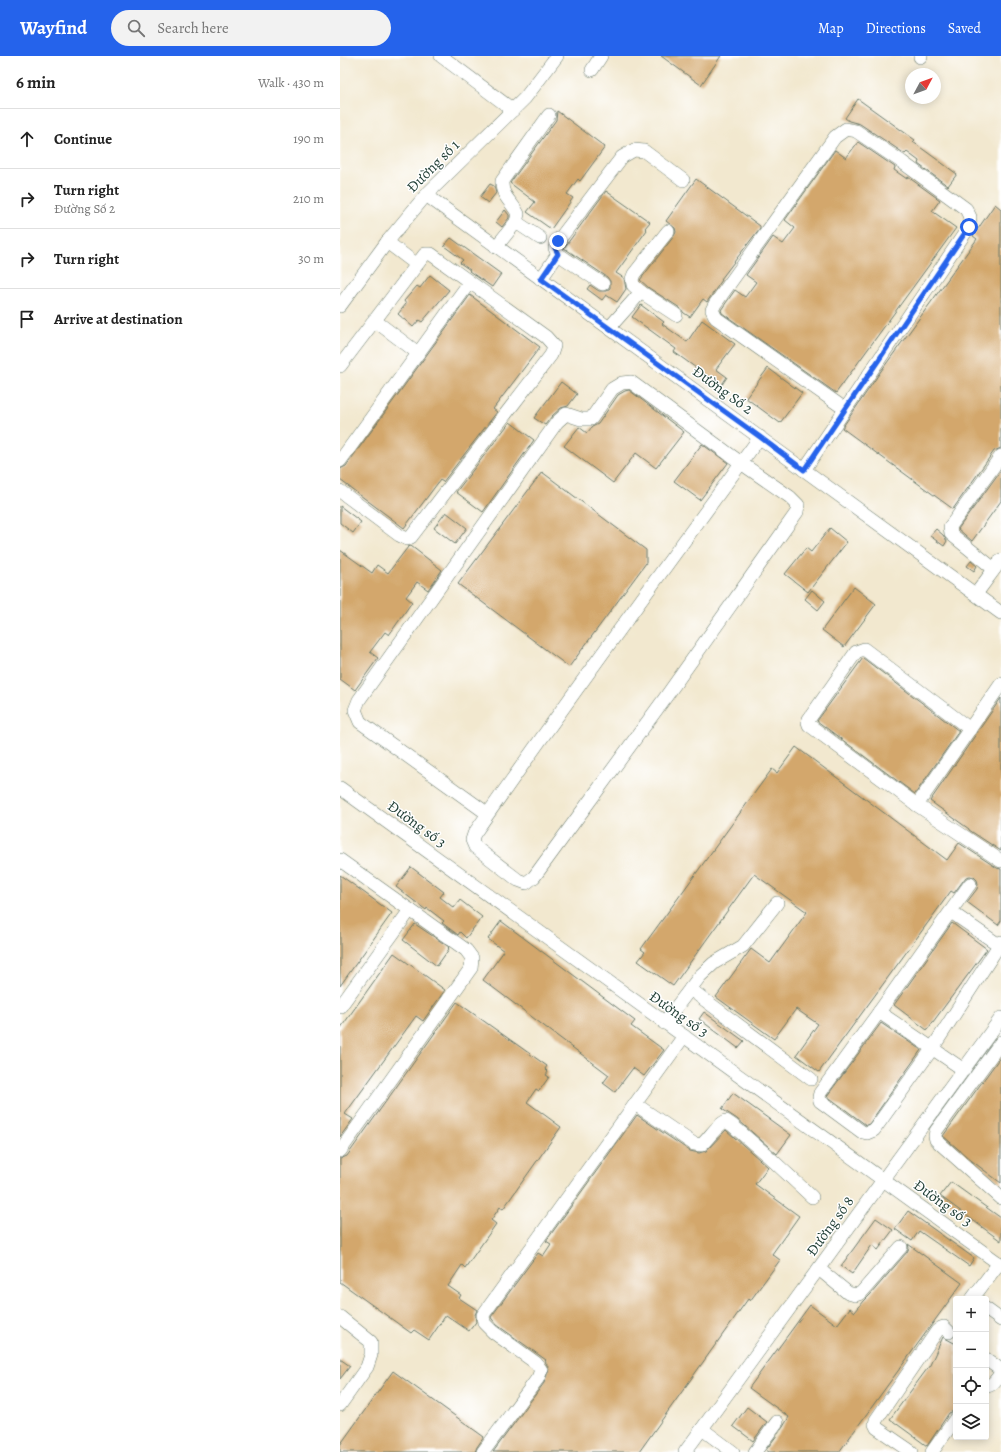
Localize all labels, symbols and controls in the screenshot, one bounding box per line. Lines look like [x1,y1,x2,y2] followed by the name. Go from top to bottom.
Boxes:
[111,10,391,46] search box
[20,15,87,41] text: Wayfind
[125,17,147,39] icon: search
[157,18,229,38] text: Search here
[818,19,844,38] text: Map
[866,19,926,38] text: Directions
[948,19,981,38] text: Saved
[905,68,941,104] north arrow
[16,71,56,94] text: 6 min
[258,74,324,91] text: Walk · 430 m
[16,128,38,150] icon: ahead
[54,129,112,149] text: Continue
[293,130,324,147] text: 190 m
[402,135,464,197] street label: Đường số 1
[54,180,119,200] text: Turn right
[16,188,38,210] icon: right
[293,190,324,207] text: 210 m
[54,200,115,217] text: Đường Số 2
[960,218,978,236] route start
[549,232,567,250] route end
[16,248,38,270] icon: right
[54,249,119,269] text: Turn right
[298,250,324,267] text: 30 m
[16,308,38,330] icon: arrive
[54,309,183,329] text: Arrive at destination
[689,361,757,419] street label: Đường Số 2
[384,796,450,852] street label: Đường số 3
[645,986,713,1042] street label: Đường số 3
[910,1175,976,1231] street label: Đường số 3
[802,1192,858,1260] street label: Đường số 8
[953,1296,989,1440] map controls
[953,1296,989,1332] button: +
[953,1332,989,1368] button: −
[953,1368,989,1404] button: locate
[953,1404,989,1440] button: layers

